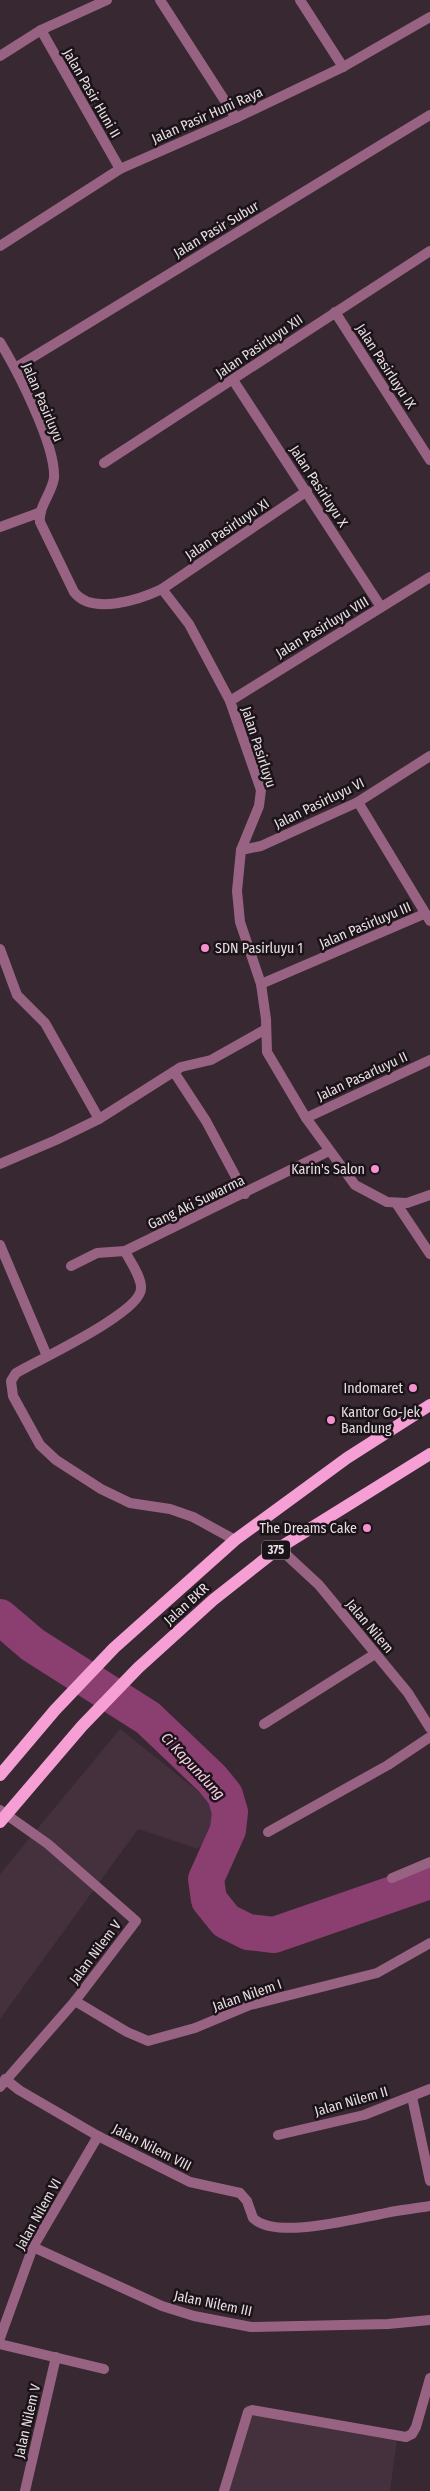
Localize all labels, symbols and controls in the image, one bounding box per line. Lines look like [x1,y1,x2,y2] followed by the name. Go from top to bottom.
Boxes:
[59,46,124,141] street label: Jalan Pasir Huni II
[149,83,265,148] street label: Jalan Pasir Huni Raya
[170,197,262,262] street label: Jalan Pasir Subur
[212,311,306,382] street label: Jalan Pasirluyu XII
[352,321,419,412] street label: Jalan Pasirluyu IX
[18,360,67,444] street label: Jalan Pasirluyu
[286,442,351,531] street label: Jalan Pasirluyu X
[182,495,273,564] street label: Jalan Pasirluyu XI
[273,593,372,662] street label: Jalan Pasirluyu VIII
[237,705,280,790] street label: Jalan Pasirluyu
[271,774,367,833] street label: Jalan Pasirluyu VI
[317,898,414,952] street label: Jalan Pasirluyu III
[215,940,303,957] place label: SDN Pasirluyu 1
[199,942,211,954] marker: SDN Pasirluyu 1
[314,1048,410,1105] street label: Jalan Pasarluyu II
[291,1161,365,1178] place label: Karin's Salon
[369,1163,381,1175] marker: Karin's Salon
[145,1172,247,1233] street label: Gang Aki Suwarma
[343,1380,403,1397] place label: Indomaret
[407,1382,419,1394] marker: Indomaret
[341,1404,421,1437] place label: Kantor Go-Jek Bandung
[325,1414,337,1426] marker: Kantor Go-Jek Bandung
[259,1520,357,1537] place label: The Dreams Cake
[361,1522,373,1534] marker: The Dreams Cake
[262,1540,290,1560] road number: 375
[160,1580,213,1629] street label: Jalan BKR
[342,1596,397,1657] street label: Jalan Nilem
[157,1729,229,1803] water label: Ci Kapundung
[66,1916,125,1988] street label: Jalan Nilem V
[210,1976,284,2015] street label: Jalan Nilem I
[312,2083,390,2120] street label: Jalan Nilem II
[109,2120,194,2175] street label: Jalan Nilem VIII
[12,2176,65,2253] street label: Jalan Nilem VI
[172,2287,253,2320] street label: Jalan Nilem III
[11,2382,44,2460] street label: Jalan Nilem V

